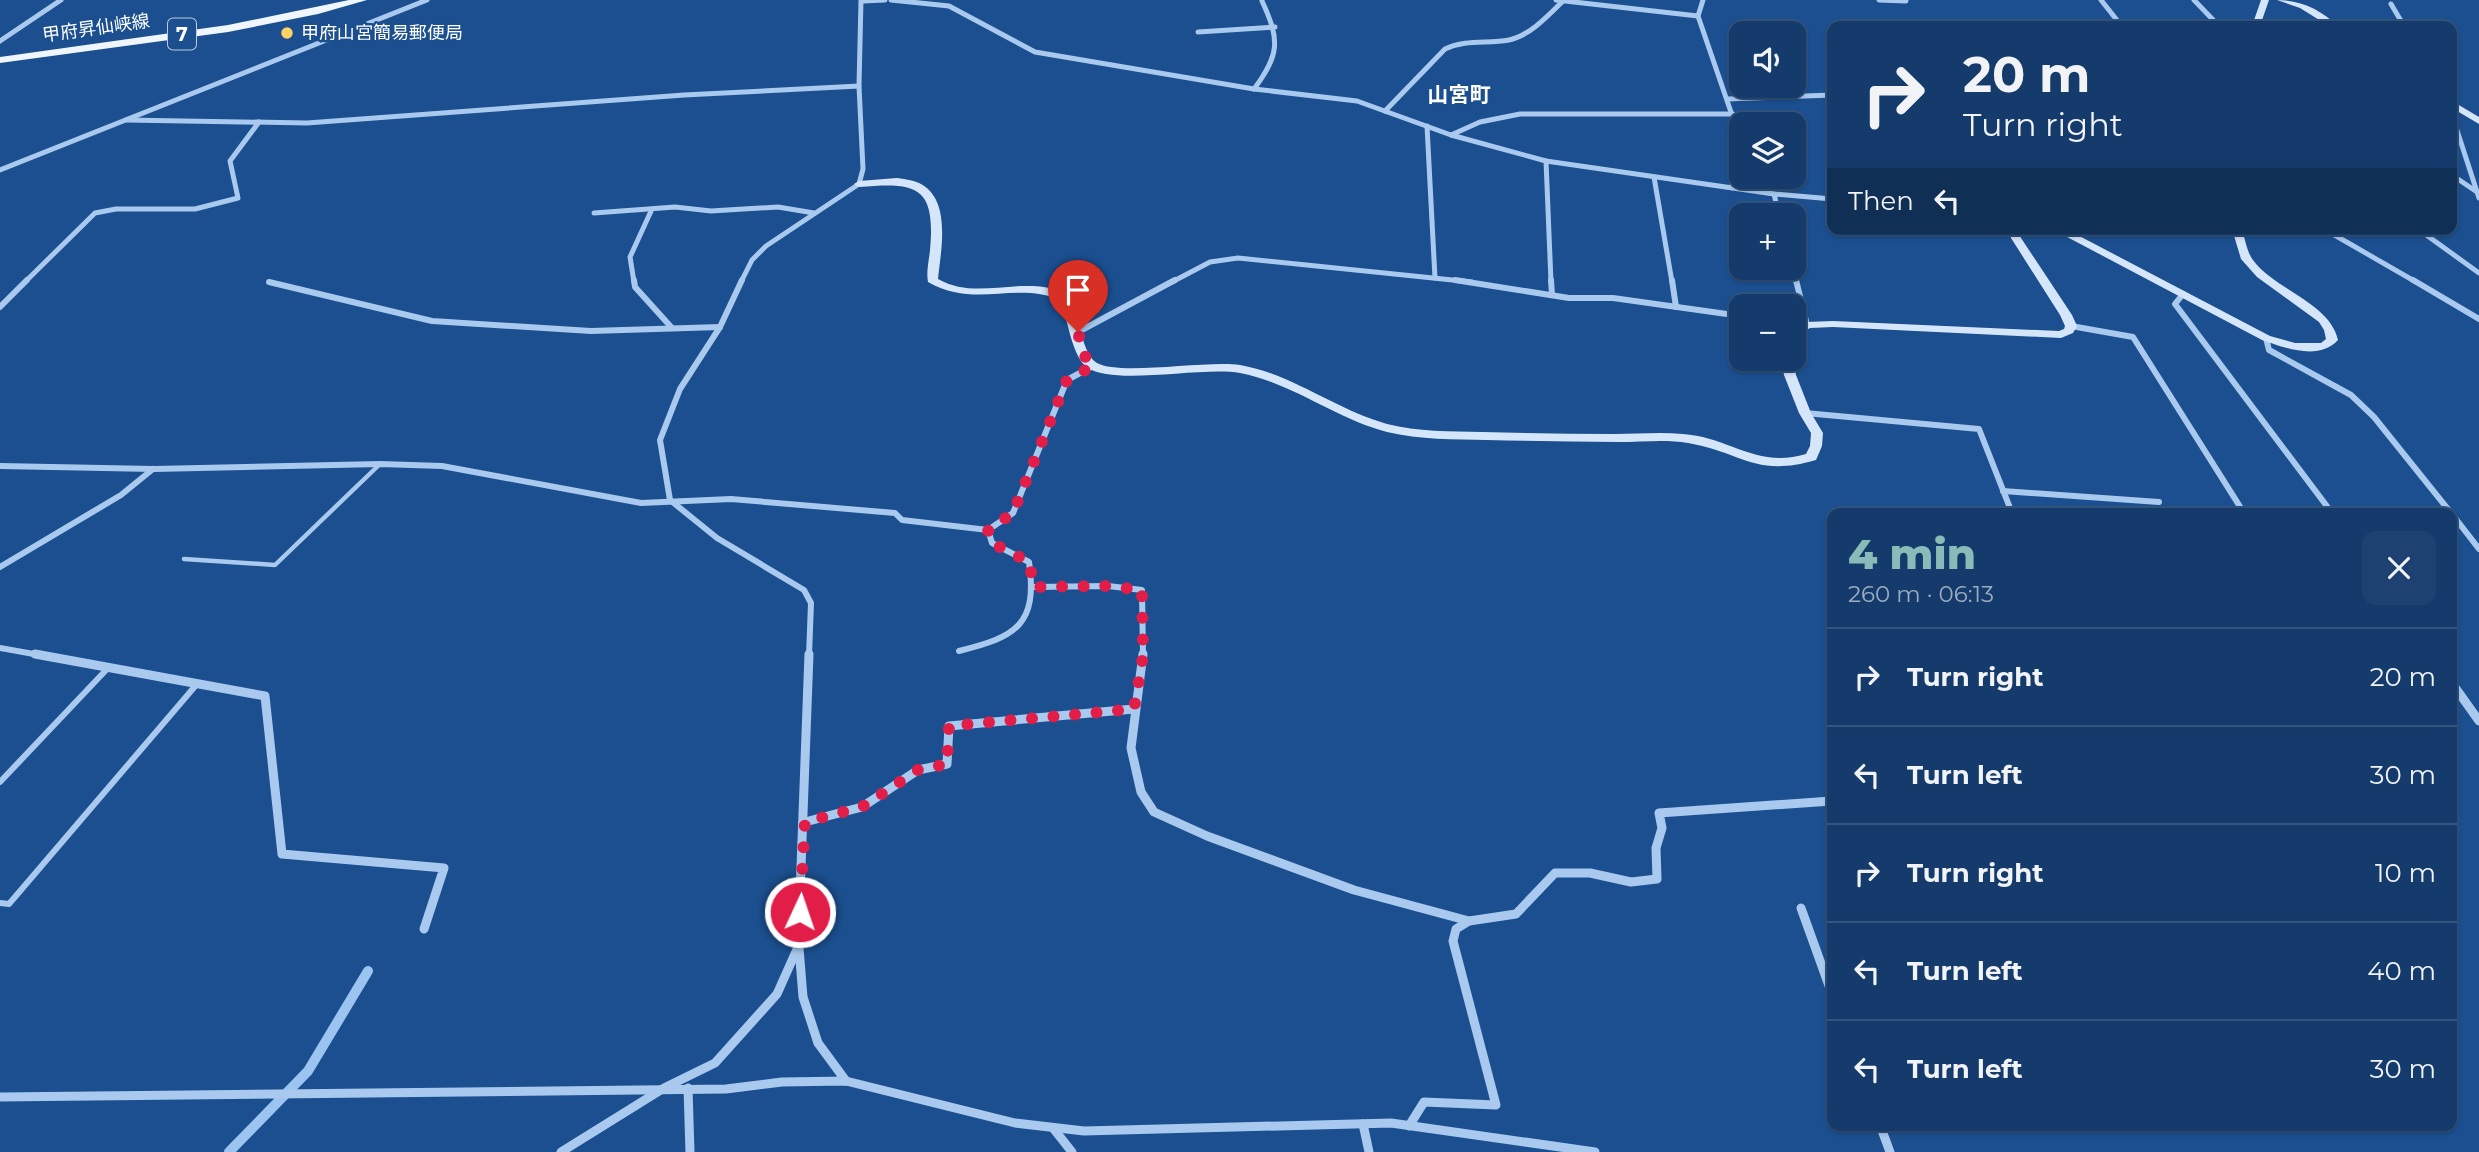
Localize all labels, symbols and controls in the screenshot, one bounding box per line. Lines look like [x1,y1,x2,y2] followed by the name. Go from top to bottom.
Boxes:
[41,10,151,46] street label: 甲府昇仙峡線
[168,18,196,50] road number: 7
[1729,21,1806,371] map controls
[1729,21,1806,98] button: sound
[301,22,463,44] place label: 甲府山宮簡易郵便局
[279,25,295,41] marker: 甲府山宮簡易郵便局
[1963,45,2090,104] text: 20 m
[1848,49,1939,140] icon: right
[1428,82,1491,107] district label: 山宮町
[1963,105,2123,144] text: Turn right
[1729,112,1806,189] button: layers
[1928,182,1966,220] icon: left
[1848,185,1914,217] text: Then
[1729,203,1806,280] button: +
[1048,260,1108,332] pin
[1059,271,1097,309] icon: arrive
[1729,294,1806,371] button: −
[1848,528,1976,580] text: 4 min
[2362,531,2436,605] button: close
[1848,580,1994,608] text: 260 m · 06:13
[1848,658,1886,696] icon: right
[1907,661,2043,693] text: Turn right
[2370,661,2436,693] text: 20 m
[1848,756,1886,794] icon: left
[1907,759,2023,791] text: Turn left
[2370,759,2436,791] text: 30 m
[1848,854,1886,892] icon: right
[1907,857,2043,889] text: Turn right
[2375,857,2436,889] text: 10 m
[763,875,837,949] position arrow
[1848,952,1886,990] icon: left
[1907,955,2023,987] text: Turn left
[2367,955,2436,987] text: 40 m
[1848,1050,1886,1088] icon: left
[1907,1053,2023,1085] text: Turn left
[2370,1053,2436,1085] text: 30 m

